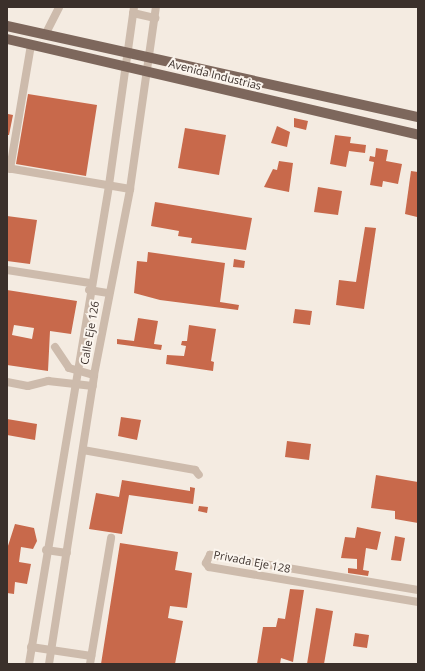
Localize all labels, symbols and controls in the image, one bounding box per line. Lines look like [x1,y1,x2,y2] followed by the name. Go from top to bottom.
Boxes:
[167,57,263,93] street label: Avenida Industrias
[78,300,102,366] street label: Calle Eje 126
[212,548,292,576] street label: Privada Eje 128

